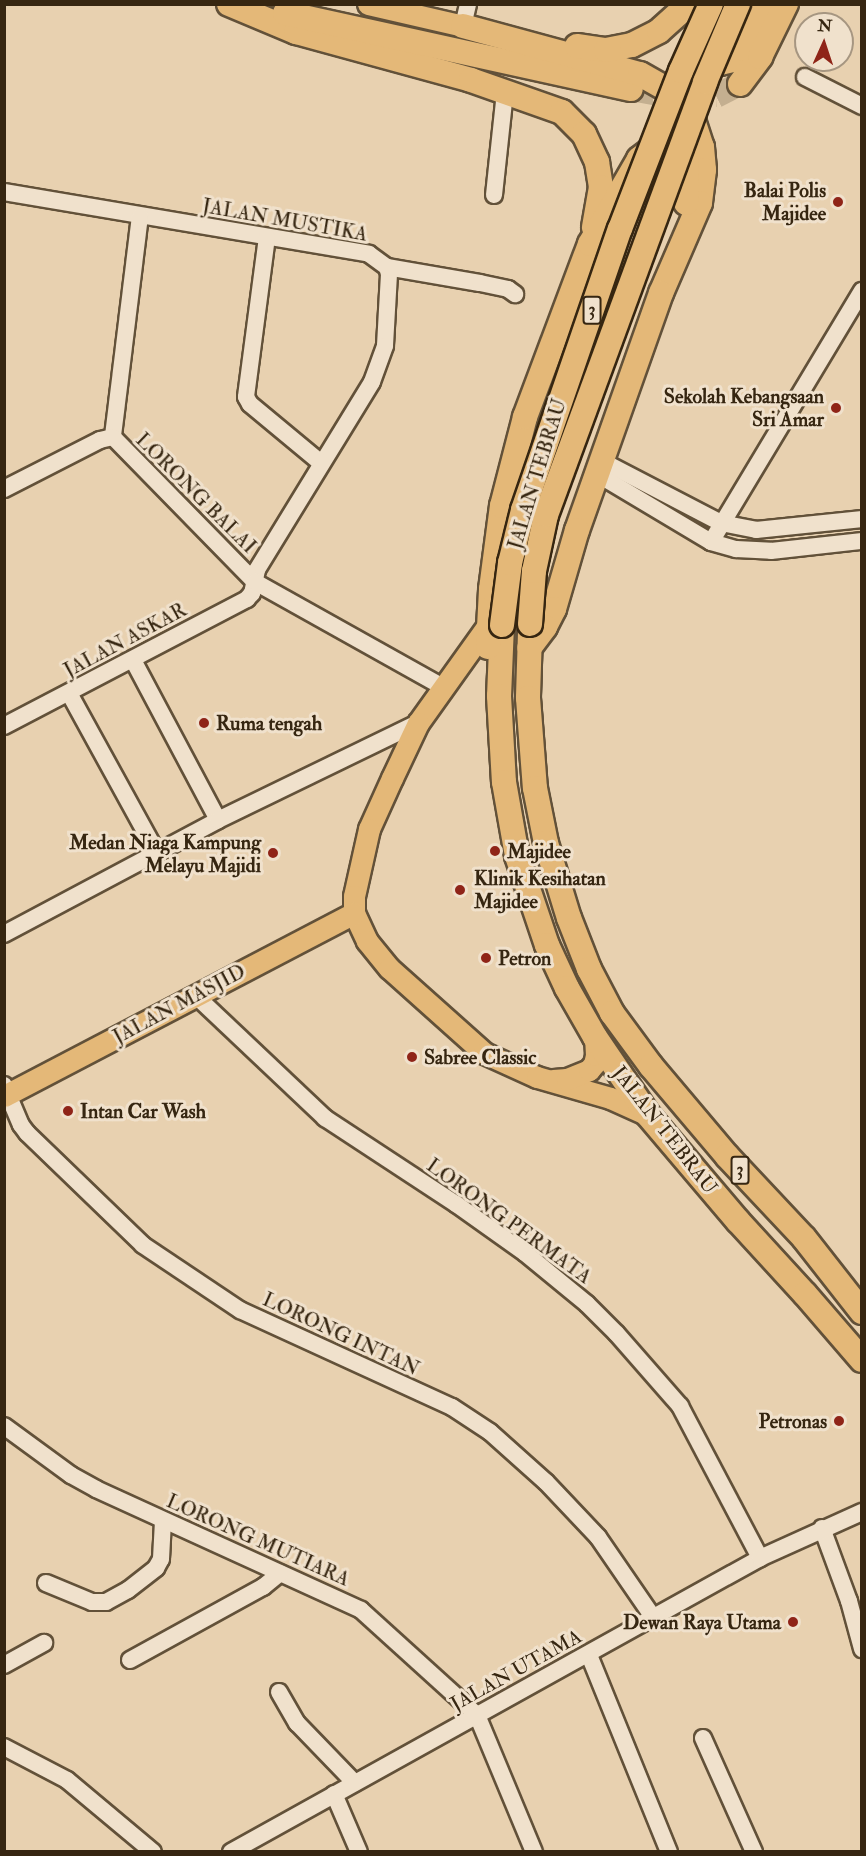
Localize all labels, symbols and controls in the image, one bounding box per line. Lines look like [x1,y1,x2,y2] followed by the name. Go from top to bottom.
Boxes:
[794,12,854,72] north arrow
[817,16,833,36] text: N
[744,178,826,225] place label: Balai Polis Majidee
[201,194,369,246] street label: JALAN MUSTIKA
[831,195,845,209] marker: Balai Polis Majidee
[582,295,602,325] road number: 3
[664,384,824,431] place label: Sekolah Kebangsaan Sri Amar
[503,396,571,552] street label: JALAN TEBRAU
[829,401,843,415] marker: Sekolah Kebangsaan Sri Amar
[131,428,261,558] street label: LORONG BALAI
[60,598,190,682] street label: JALAN ASKAR
[216,711,322,735] place label: Ruma tengah
[197,716,211,730] marker: Ruma tengah
[69,830,261,877] place label: Medan Niaga Kampung Melayu Majidi
[507,839,571,863] place label: Majidee
[488,844,502,858] marker: Majidee
[266,846,280,860] marker: Medan Niaga Kampung Melayu Majidi
[474,867,606,914] place label: Klinik Kesihatan Majidee
[451,881,469,899] marker: Klinik Kesihatan Majidee
[498,946,551,970] place label: Petron
[479,951,493,965] marker: Petron
[109,959,249,1049] street label: JALAN MASJID
[424,1045,536,1069] place label: Sabree Classic
[405,1050,419,1064] marker: Sabree Classic
[608,1061,722,1199] street label: JALAN TEBRAU
[80,1099,206,1123] place label: Intan Car Wash
[61,1104,75,1118] marker: Intan Car Wash
[422,1153,596,1289] street label: LORONG PERMATA
[730,1155,750,1185] road number: 3
[259,1287,423,1381] street label: LORONG INTAN
[759,1409,827,1433] place label: Petronas
[832,1414,846,1428] marker: Petronas
[163,1489,353,1591] street label: LORONG MUTIARA
[623,1610,781,1634] place label: Dewan Raya Utama
[786,1615,800,1629] marker: Dewan Raya Utama
[446,1624,586,1716] street label: JALAN UTAMA

